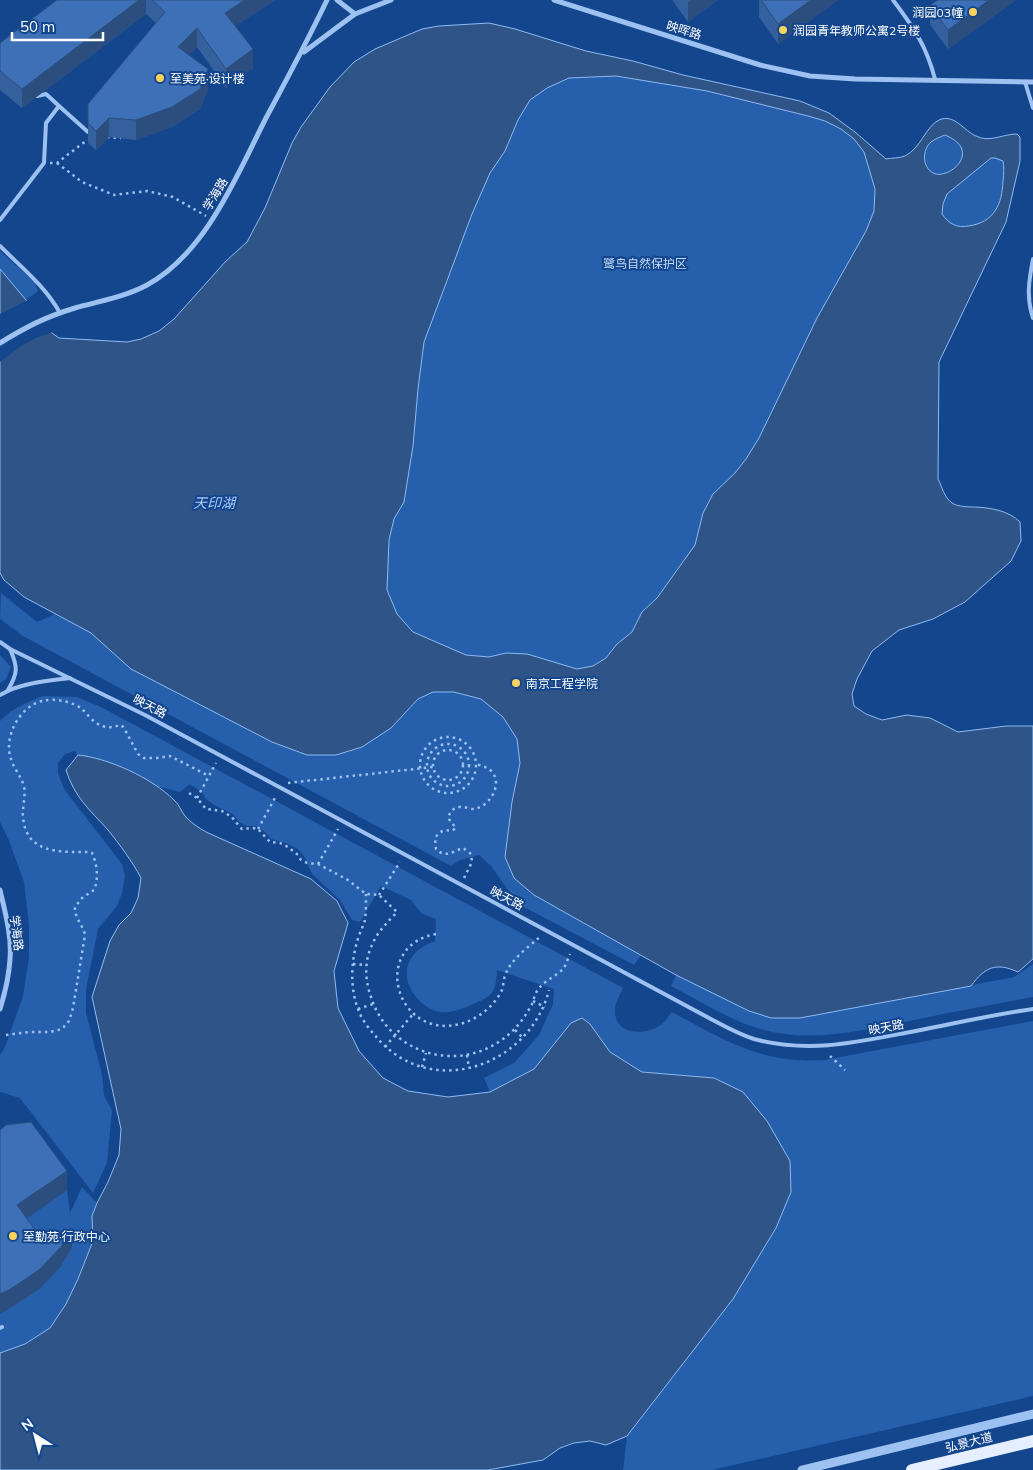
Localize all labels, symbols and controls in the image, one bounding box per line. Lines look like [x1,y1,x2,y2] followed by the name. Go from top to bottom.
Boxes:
[913,5,963,20] place label: 润园03幢
[967,6,979,18] marker: 润园03幢
[12,10,104,42] scale bar
[20,17,55,36] text: 50 m
[665,18,703,42] street label: 映晖路
[793,23,920,38] place label: 润园青年教师公寓2号楼
[777,24,789,36] marker: 润园青年教师公寓2号楼
[170,71,245,86] place label: 至美苑·设计楼
[154,72,166,84] marker: 至美苑·设计楼
[199,175,231,213] street label: 学海路
[603,256,687,271] park label: 鹭鸟自然保护区
[193,494,237,512] water label: 天印湖
[526,676,598,691] place label: 南京工程学院
[510,677,522,689] marker: 南京工程学院
[131,691,169,721] street label: 映天路
[488,883,526,913] street label: 映天路
[7,914,27,952] street label: 学海路
[867,1016,905,1038] street label: 映天路
[23,1229,110,1244] place label: 至勤苑·行政中心
[7,1230,19,1242] marker: 至勤苑·行政中心
[10,1410,60,1460] north arrow
[18,1414,37,1435] text: N
[944,1429,994,1455] street label: 弘景大道

